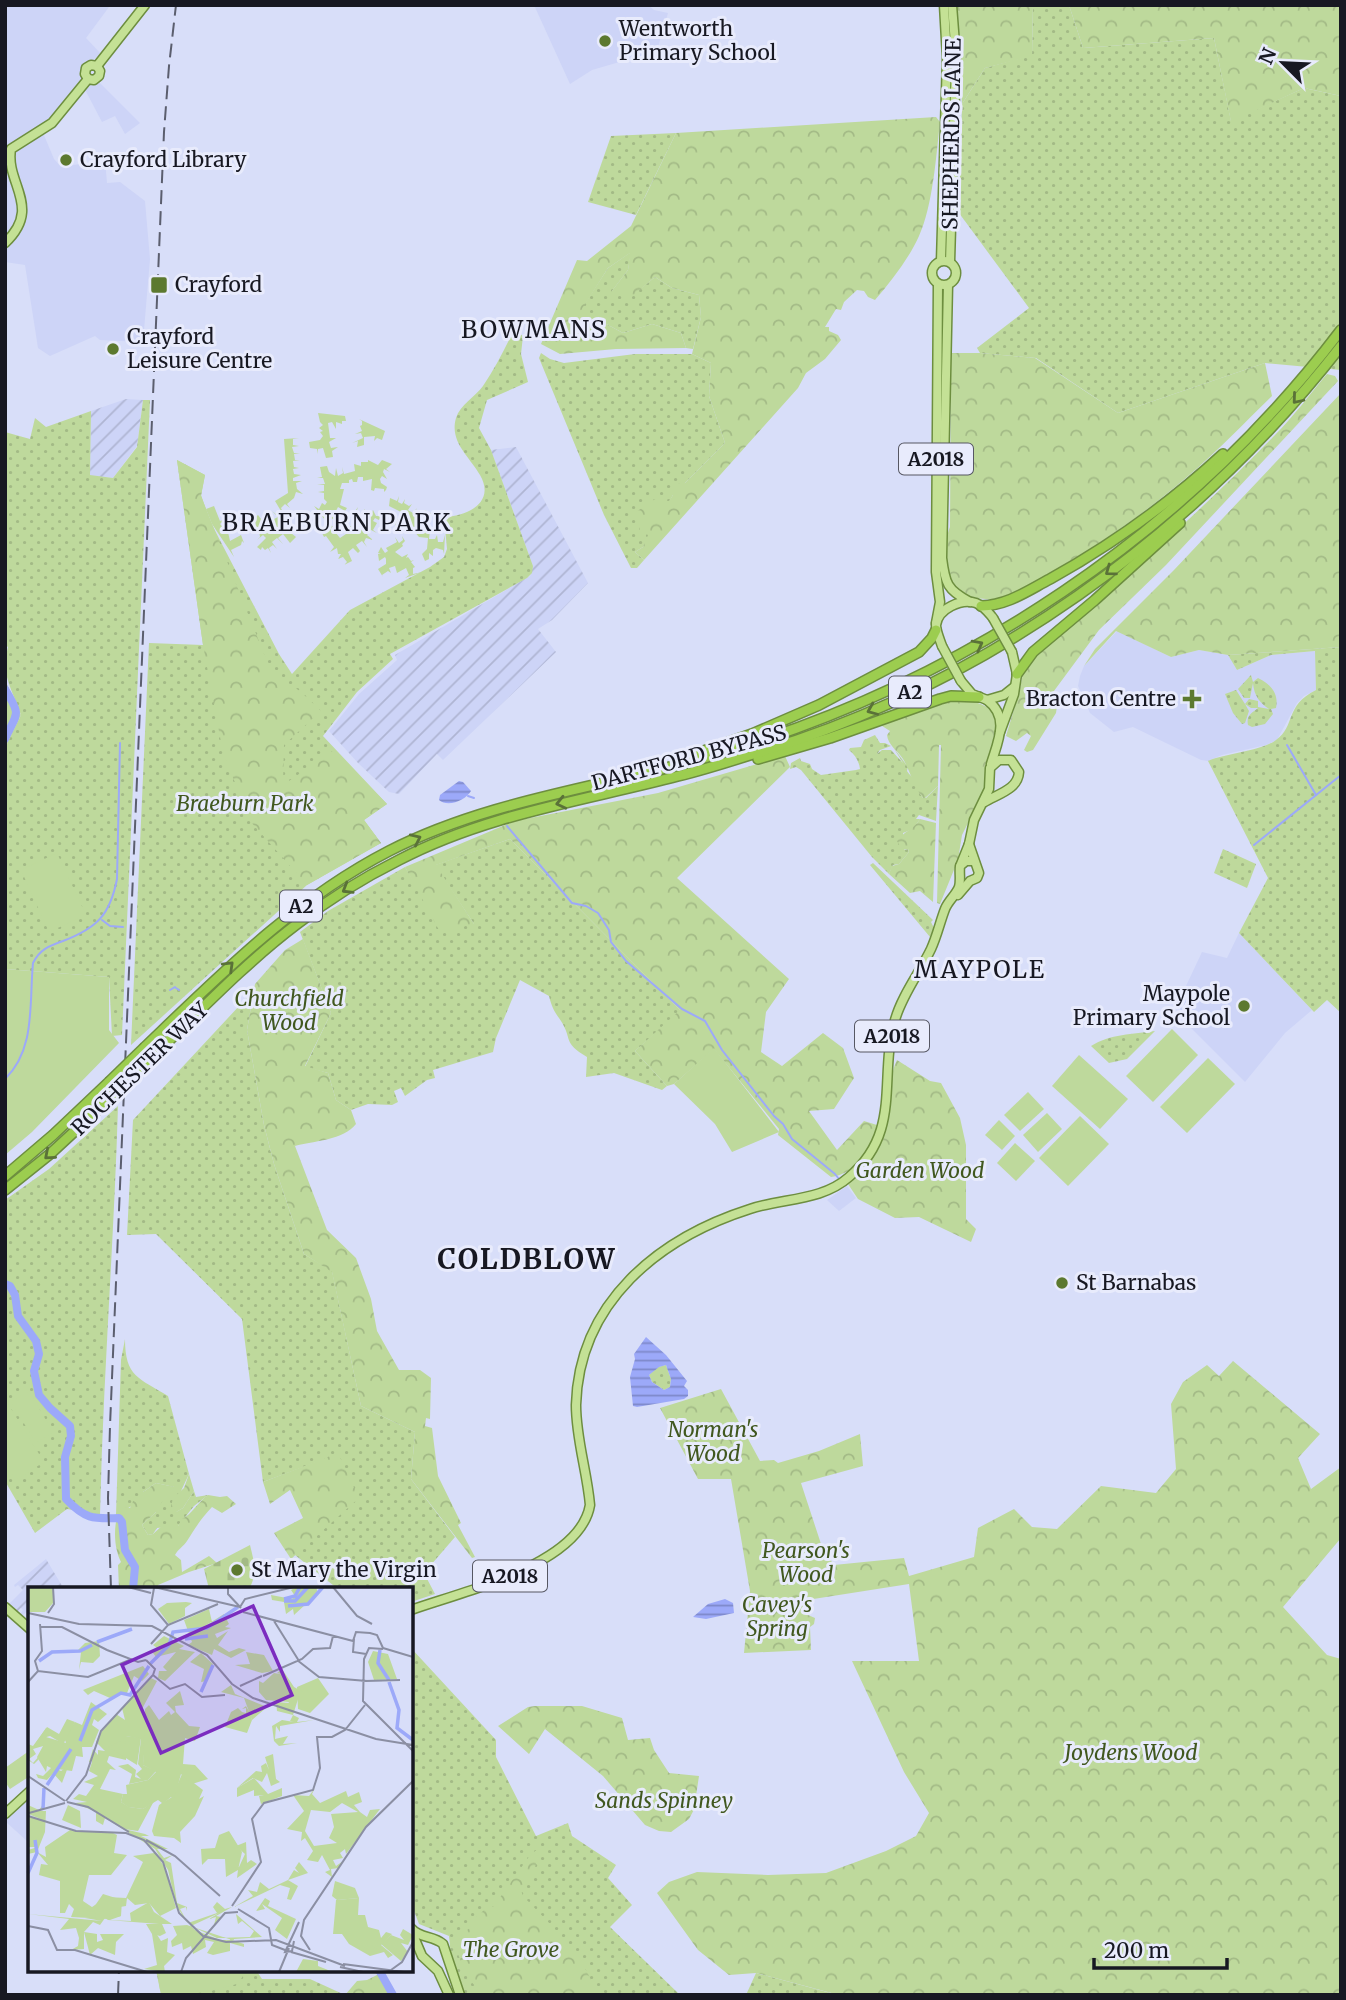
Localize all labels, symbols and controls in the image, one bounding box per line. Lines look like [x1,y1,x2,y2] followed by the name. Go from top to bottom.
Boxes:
[618,15,777,66] place label: Wentworth Primary School
[1248,28,1318,98] north arrow
[597,33,613,49] marker: Wentworth Primary School
[936,37,967,230] street label: SHEPHERDS LANE
[1253,44,1281,68] text: N
[80,146,247,173] place label: Crayford Library
[58,152,74,168] marker: Crayford Library
[175,271,262,298] place label: Crayford
[149,275,169,295] marker: Crayford
[461,314,607,345] district label: BOWMANS
[127,323,272,374] place label: Crayford Leisure Centre
[105,341,121,357] marker: Crayford Leisure Centre
[1293,391,1305,404] one-way arrow
[899,444,973,474] road number: A2018
[222,507,452,538] district label: BRAEBURN PARK
[1105,563,1118,575] one-way arrow
[971,639,984,653] one-way arrow
[889,677,931,708] road number: A2
[1026,685,1176,712] place label: Bracton Centre
[1182,689,1202,709] marker: Bracton Centre
[866,702,879,716] one-way arrow
[589,719,789,796] street label: DARTFORD BYPASS
[176,790,314,817] park label: Braeburn Park
[555,795,567,809] one-way arrow
[409,833,421,847] one-way arrow
[342,881,355,894] one-way arrow
[280,890,322,922] road number: A2
[914,954,1046,985] district label: MAYPOLE
[221,962,234,975] one-way arrow
[1073,980,1230,1031] place label: Maypole Primary School
[234,985,344,1036] park label: Churchfield Wood
[65,996,214,1141] street label: ROCHESTER WAY
[1236,998,1252,1014] marker: Maypole Primary School
[855,1020,929,1052] road number: A2018
[44,1147,57,1159] one-way arrow
[856,1157,984,1184] park label: Garden Wood
[438,1241,616,1277] district label: COLDBLOW
[1076,1269,1196,1296] place label: St Barnabas
[1054,1275,1070,1291] marker: St Barnabas
[668,1416,758,1467] park label: Norman's Wood
[762,1537,850,1588] park label: Pearson's Wood
[251,1556,437,1583] place label: St Mary the Virgin
[473,1560,547,1592] road number: A2018
[229,1562,245,1578] marker: St Mary the Virgin
[28,1587,413,1972] inset map
[742,1591,812,1642] park label: Cavey's Spring
[1063,1739,1197,1766] park label: Joydens Wood
[595,1787,733,1814] park label: Sands Spinney
[1094,1926,1227,1970] scale bar
[463,1936,559,1963] park label: The Grove
[1104,1937,1169,1964] text: 200 m

